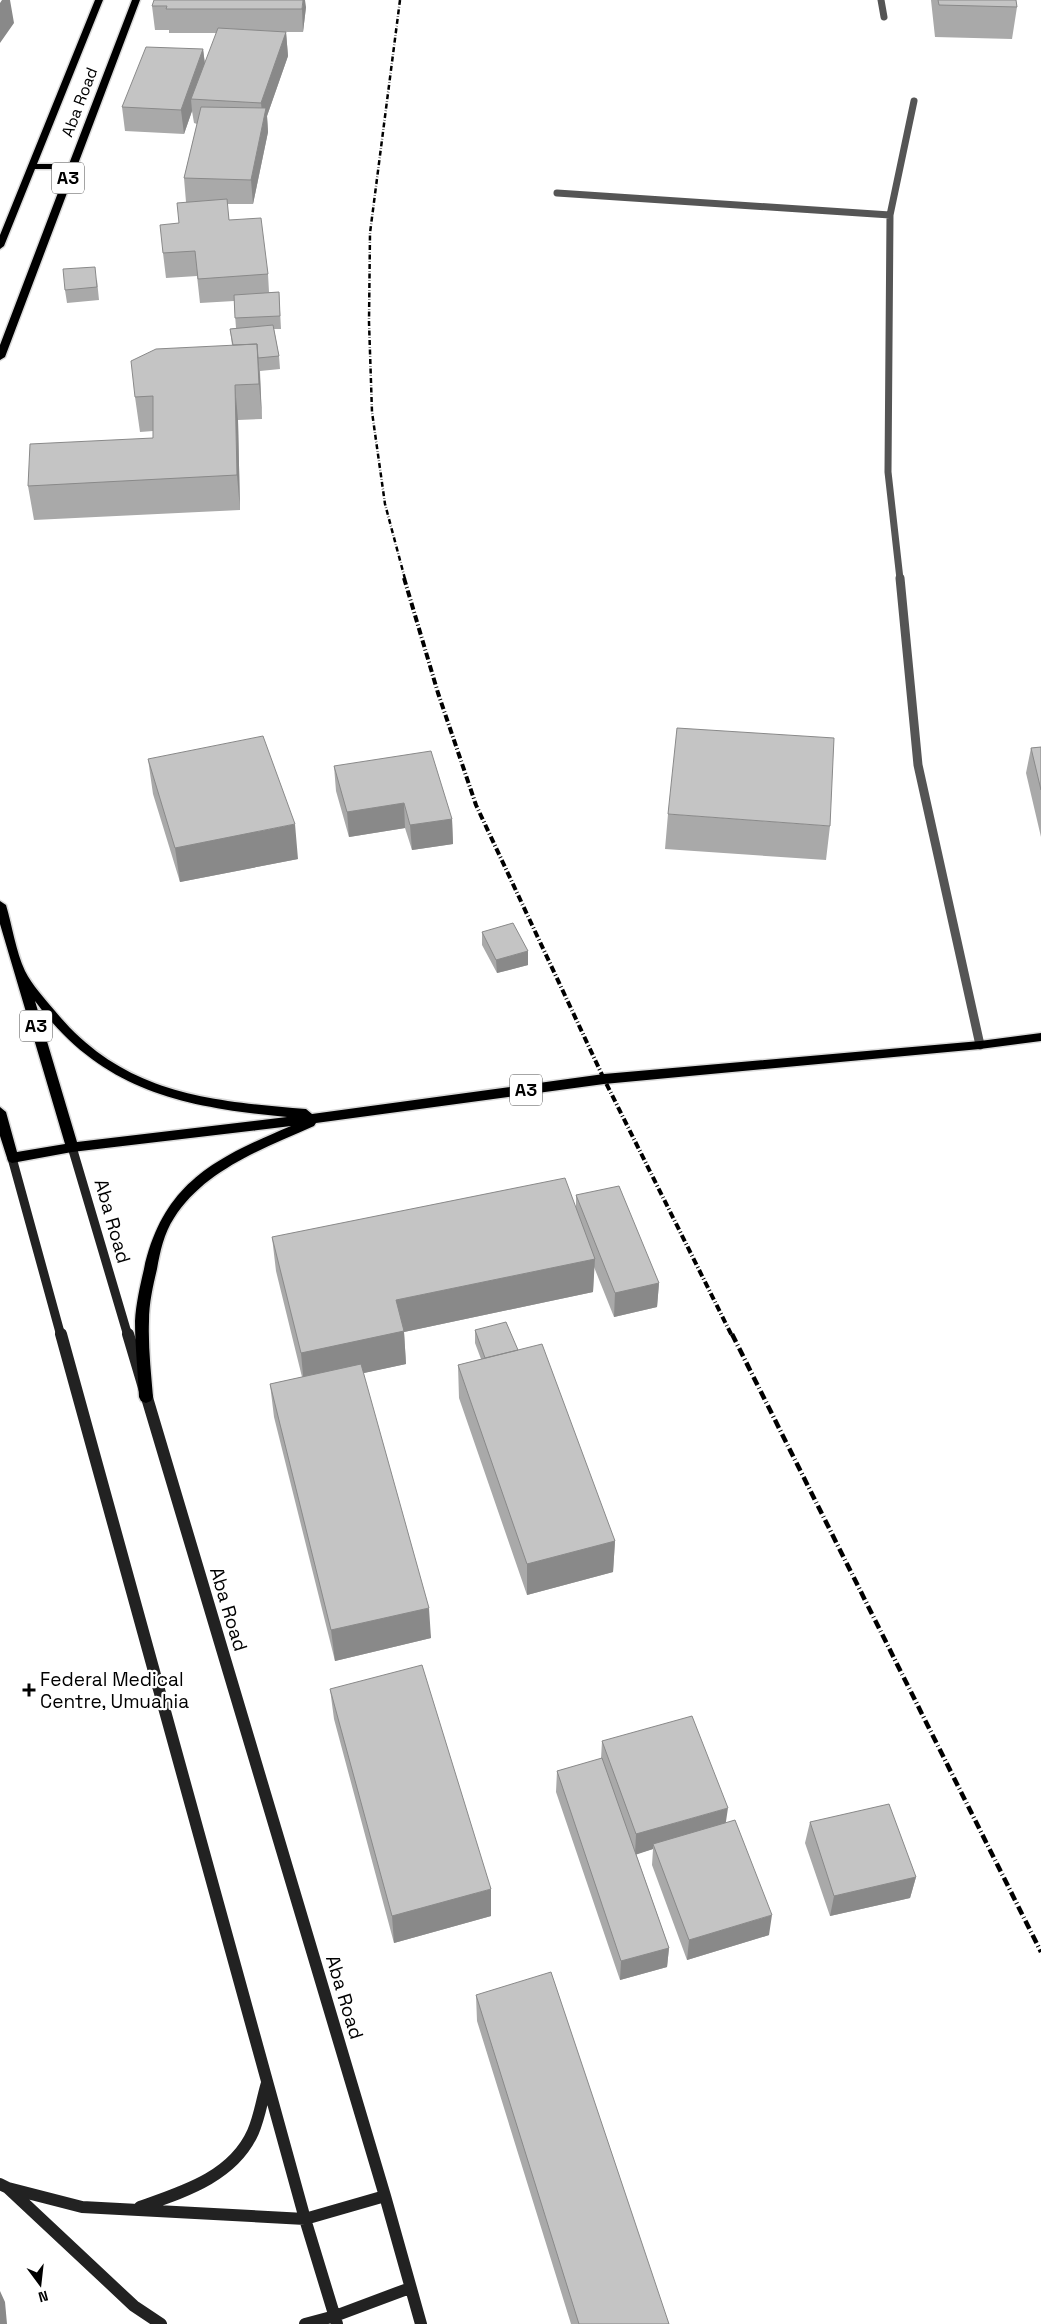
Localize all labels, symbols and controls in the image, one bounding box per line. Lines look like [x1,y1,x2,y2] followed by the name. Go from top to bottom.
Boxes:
[57,64,102,140] street label: Aba Road
[52,162,84,194] road number: A3
[20,1010,52,1042] road number: A3
[510,1074,542,1106] road number: A3
[89,1176,136,1266] street label: Aba Road
[204,1564,253,1654] street label: Aba Road
[40,1667,189,1714] place label: Federal Medical Centre, Umuahia
[22,1683,36,1697] marker: Federal Medical Centre, Umuahia
[320,1952,369,2042] street label: Aba Road
[15,2259,65,2309] north arrow
[36,2287,50,2306] text: N

